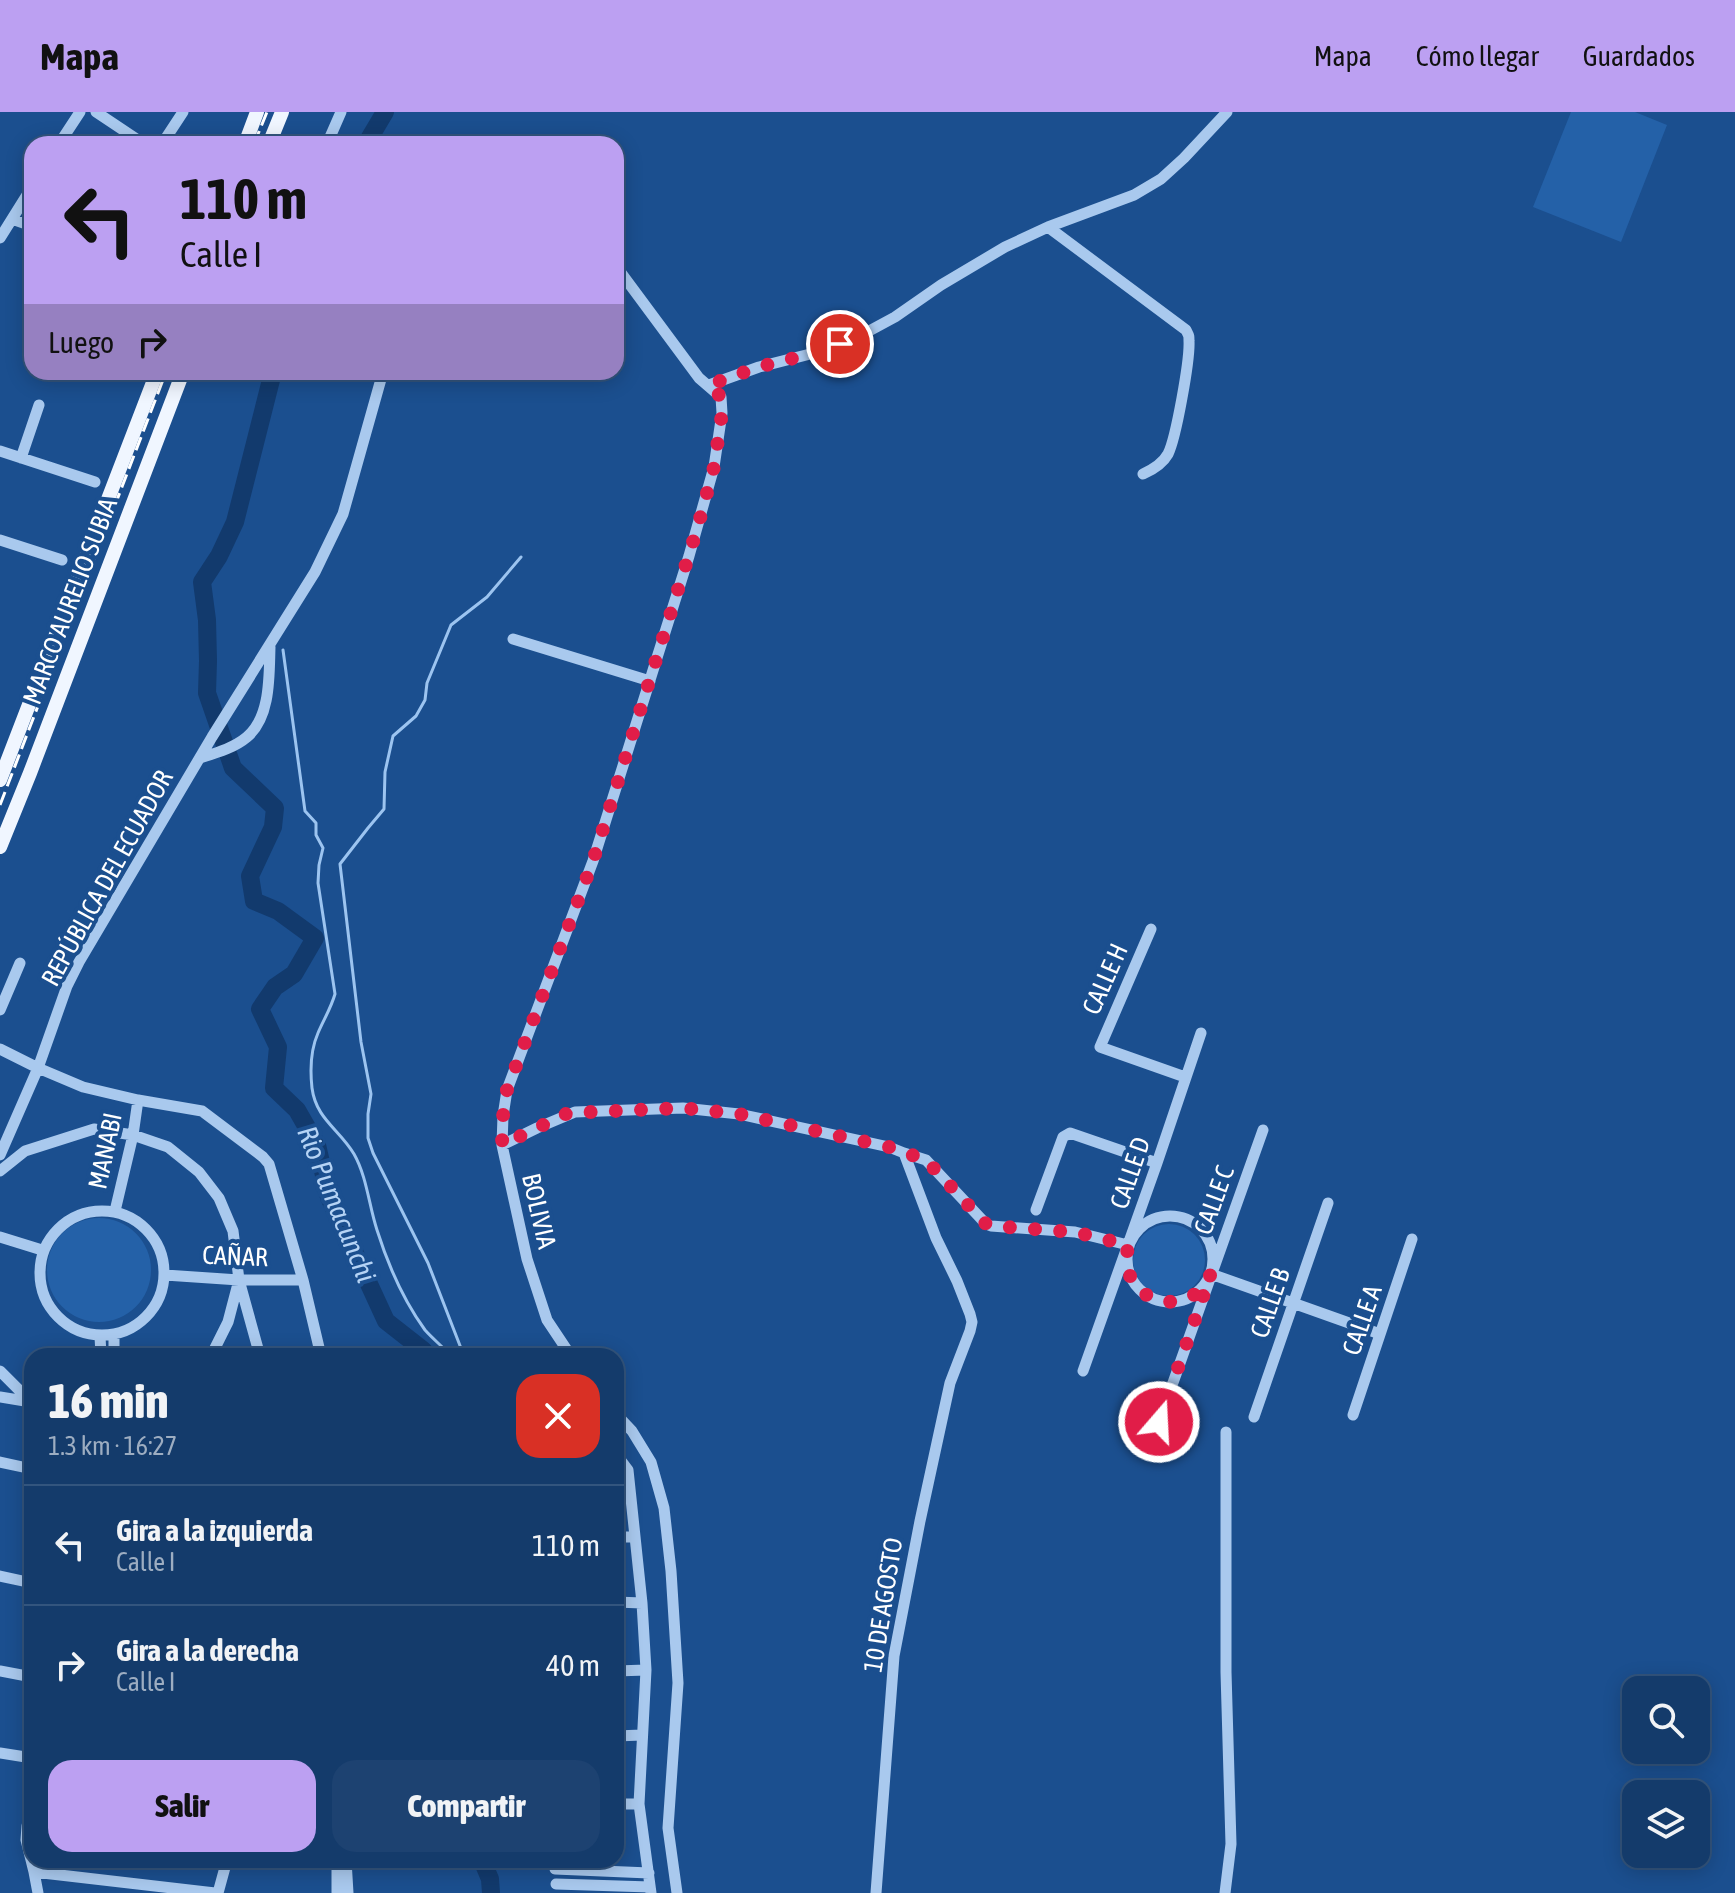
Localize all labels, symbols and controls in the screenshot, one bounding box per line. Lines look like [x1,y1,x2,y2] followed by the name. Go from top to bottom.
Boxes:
[40,35,119,78] text: Mapa
[1314,40,1372,72] text: Mapa
[1416,40,1539,72] text: Cómo llegar
[1583,40,1695,72] text: Guardados
[180,167,307,231] text: 110 m
[48,168,152,272] icon: left
[180,233,262,275] text: Calle I
[806,310,874,378] pin
[130,320,174,364] icon: right
[818,322,862,366] icon: arrive
[48,325,114,359] text: Luego
[17,493,123,708] street label: MARCO AURELIO SUBIA
[35,765,179,991] street label: REPÚBLICA DEL ECUADOR
[1076,939,1134,1019] street label: CALLE H
[82,1110,128,1192] street label: MANABI
[291,1121,383,1287] water label: Rio Pumacunchi
[1104,1133,1156,1213] street label: CALLE D
[1188,1161,1240,1238] street label: CALLE C
[516,1170,562,1252] street label: BOLIVIA
[202,1240,268,1272] street label: CAÑAR
[1244,1264,1296,1342] street label: CALLE B
[1336,1281,1388,1359] street label: CALLE A
[48,1373,169,1428] text: 16 min
[516,1374,600,1458] button: close
[1117,1380,1201,1464] position arrow
[48,1431,177,1461] text: 1.3 km · 16:27
[116,1513,313,1547] text: Gira a la izquierda
[48,1523,92,1567] icon: left
[532,1528,600,1562] text: 110 m
[858,1536,908,1674] street label: 10 DE AGOSTO
[116,1547,175,1577] text: Calle I
[116,1633,299,1667] text: Gira a la derecha
[48,1643,92,1687] icon: right
[546,1648,600,1682] text: 40 m
[116,1667,175,1697] text: Calle I
[1622,1676,1710,1868] map controls
[1622,1676,1710,1764] button: search
[48,1760,316,1852] button: Salir
[332,1760,600,1852] button: Compartir
[1622,1780,1710,1868] button: layers

